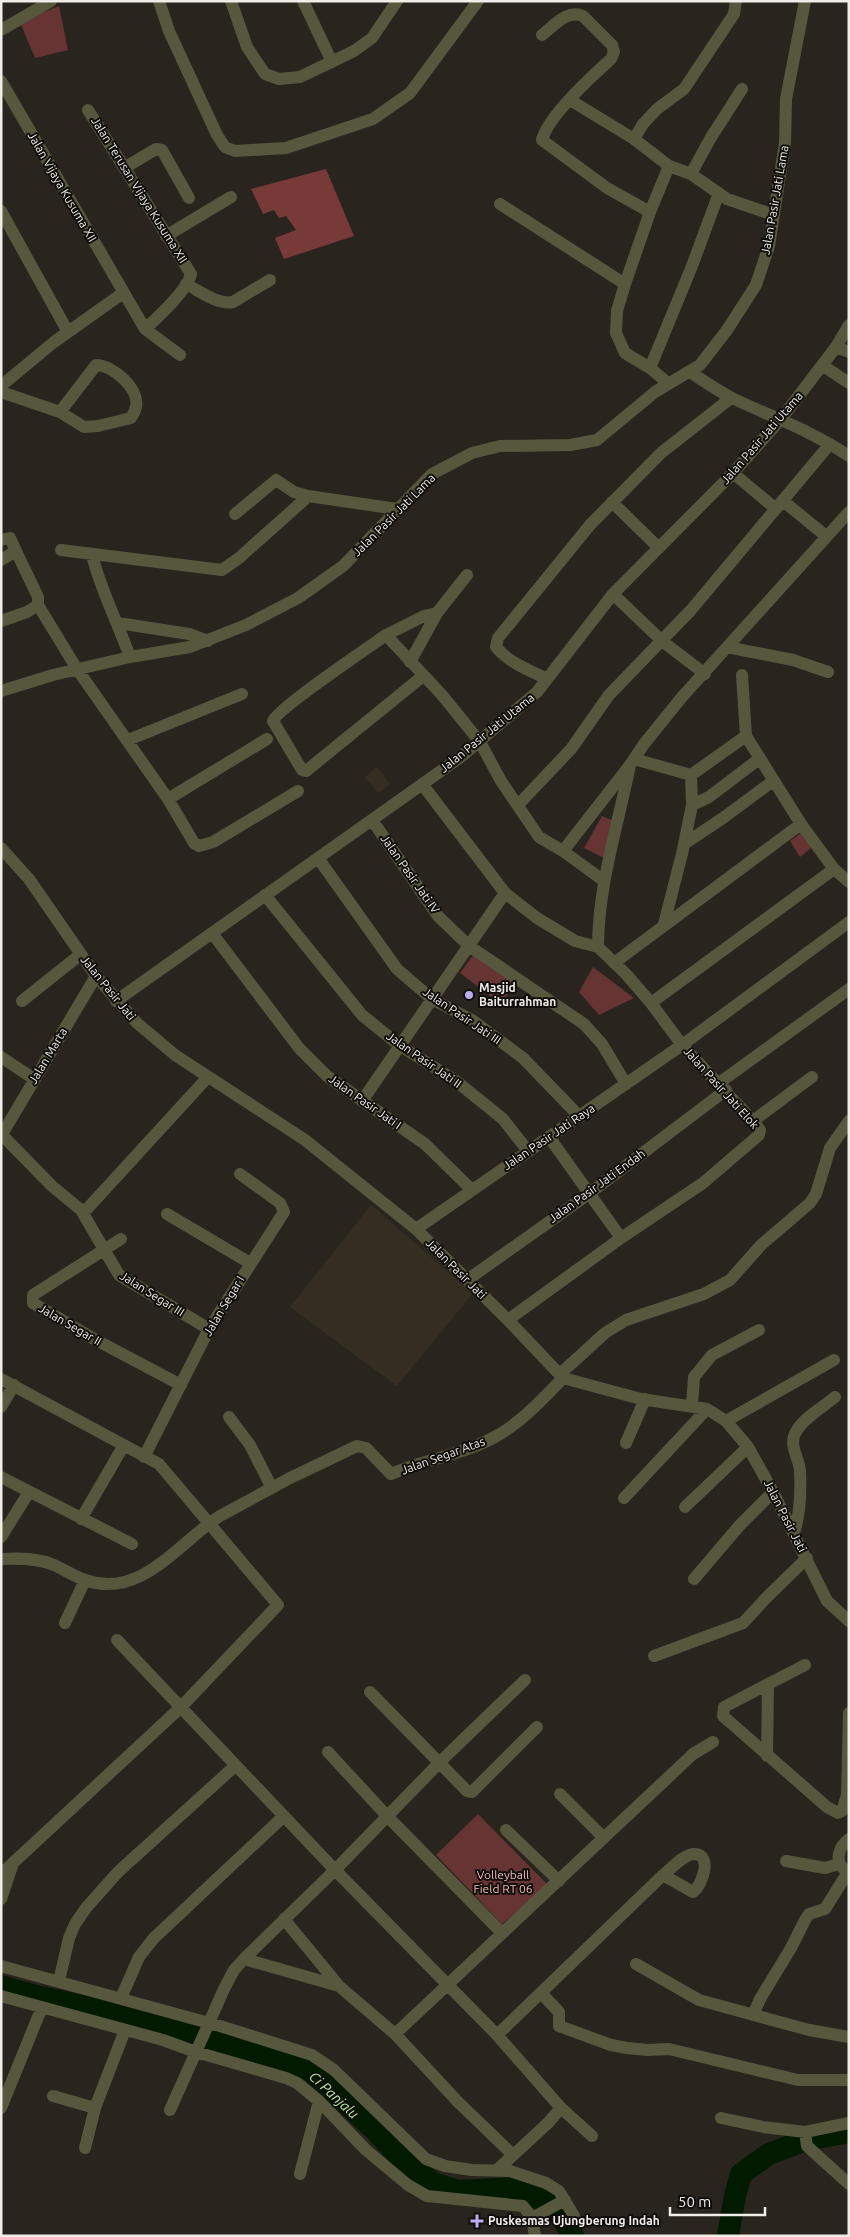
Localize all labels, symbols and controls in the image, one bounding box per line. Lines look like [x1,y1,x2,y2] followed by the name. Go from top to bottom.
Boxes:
[89,114,190,265] street label: Jalan Terusan Vijaya Kusuma XII
[26,130,99,244] street label: Jalan Vijaya Kusuma XII
[758,144,791,256] street label: Jalan Pasir Jati Lama
[718,389,805,486] street label: Jalan Pasir Jati Utama
[350,471,437,558] street label: Jalan Pasir Jati Lama
[437,691,537,775] street label: Jalan Pasir Jati Utama
[378,832,443,916] street label: Jalan Pasir Jati IV
[78,953,138,1023] street label: Jalan Pasir Jati
[479,981,556,1008] place label: Masjid Baiturrahman
[421,985,504,1047] street label: Jalan Pasir Jati III
[463,989,475,1001] marker: Masjid Baiturrahman
[26,1025,69,1086] street label: Jalan Marta
[384,1029,464,1090] street label: Jalan Pasir Jati II
[681,1044,761,1131] street label: Jalan Pasir Jati Elok
[327,1072,404,1131] street label: Jalan Pasir Jati I
[500,1101,597,1172] street label: Jalan Pasir Jati Raya
[546,1146,647,1225] street label: Jalan Pasir Jati Endah
[424,1236,489,1301] street label: Jalan Pasir Jati
[118,1269,187,1319] street label: Jalan Segar III
[201,1274,246,1338] street label: Jalan Segar I
[36,1301,104,1348] street label: Jalan Segar II
[399,1434,486,1477] street label: Jalan Segar Atas
[762,1477,809,1554] street label: Jalan Pasir Jati
[473,1868,533,1895] park label: Volleyball Field RT 06
[306,2068,362,2122] water label: Ci Panjalu
[670,2184,765,2216] scale bar
[678,2193,711,2210] text: 50 m
[470,2214,484,2228] marker: Puskesmas Ujungberung Indah
[488,2214,660,2227] place label: Puskesmas Ujungberung Indah

